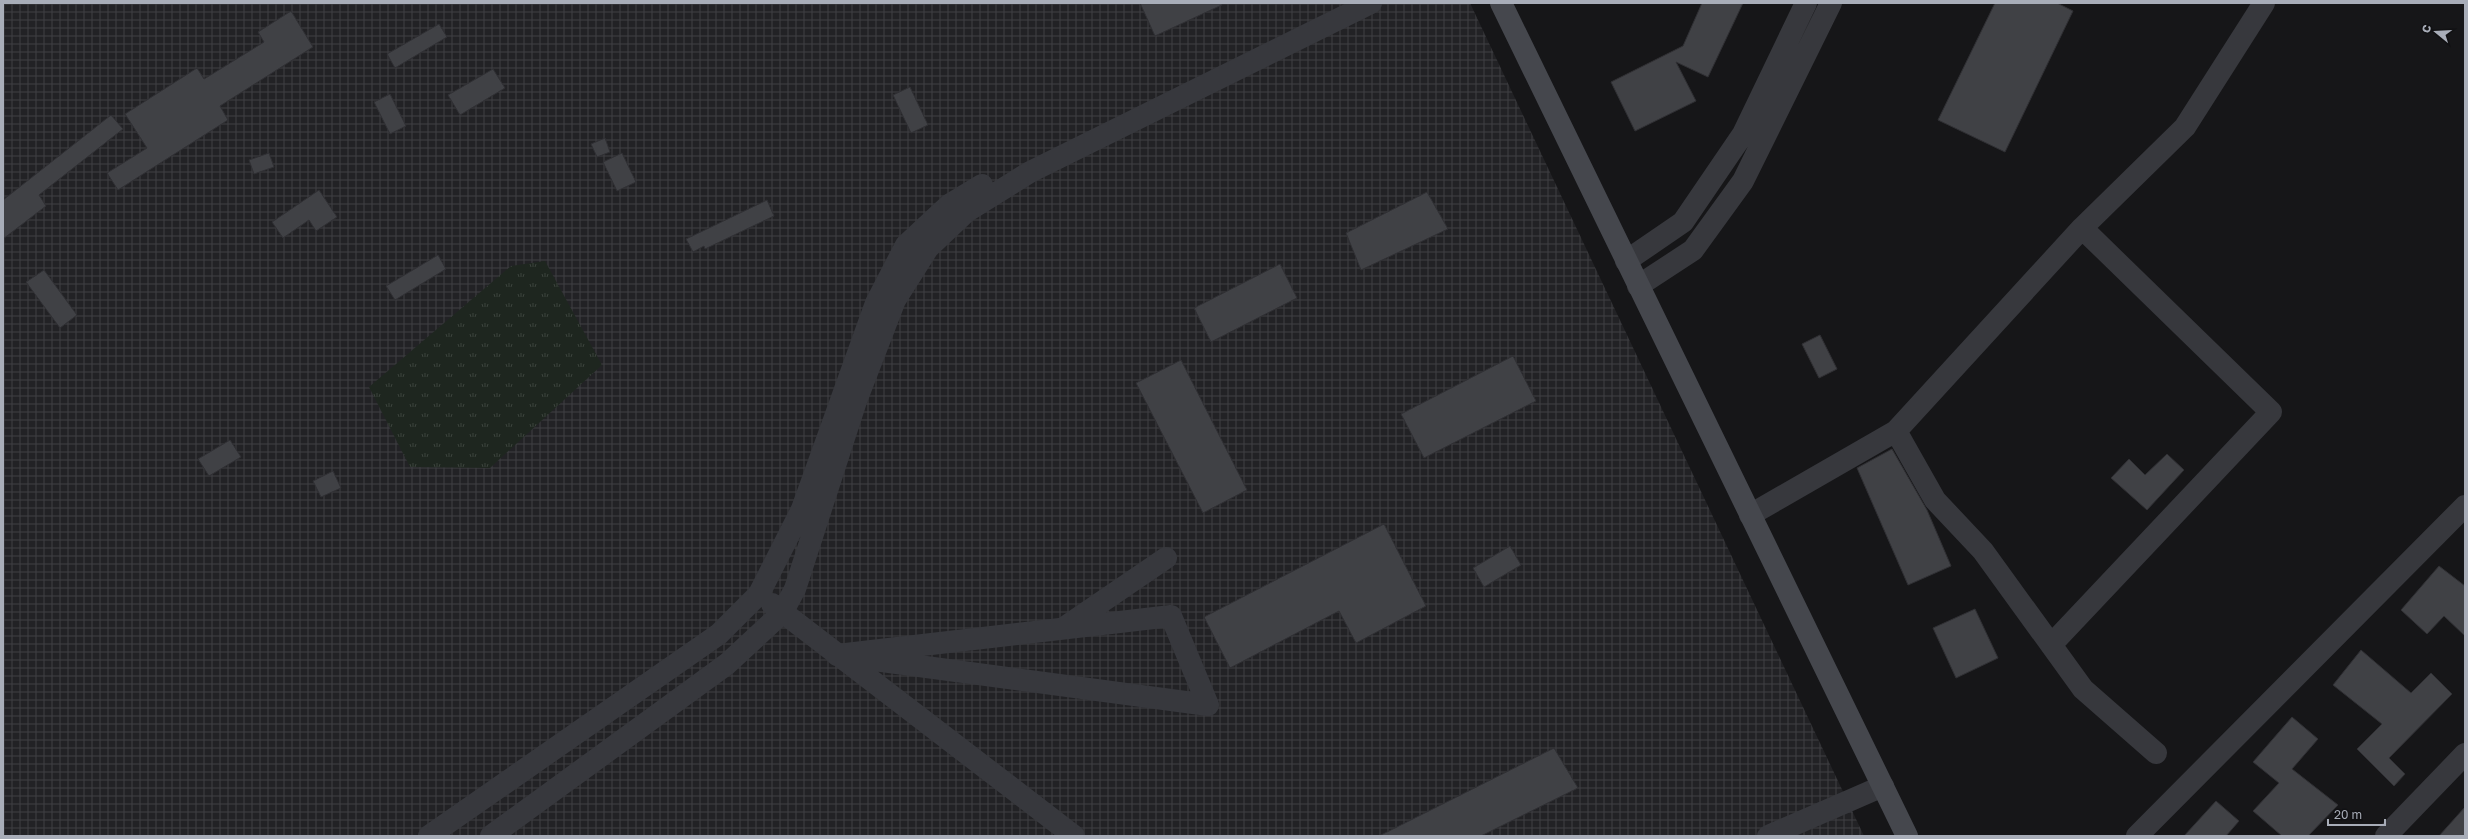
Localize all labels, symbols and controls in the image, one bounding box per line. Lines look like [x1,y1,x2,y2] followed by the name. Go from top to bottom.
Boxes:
[2416,12,2456,52] north arrow
[2419,23,2433,34] text: С
[2328,801,2385,827] scale bar
[2334,807,2362,822] text: 20 m

